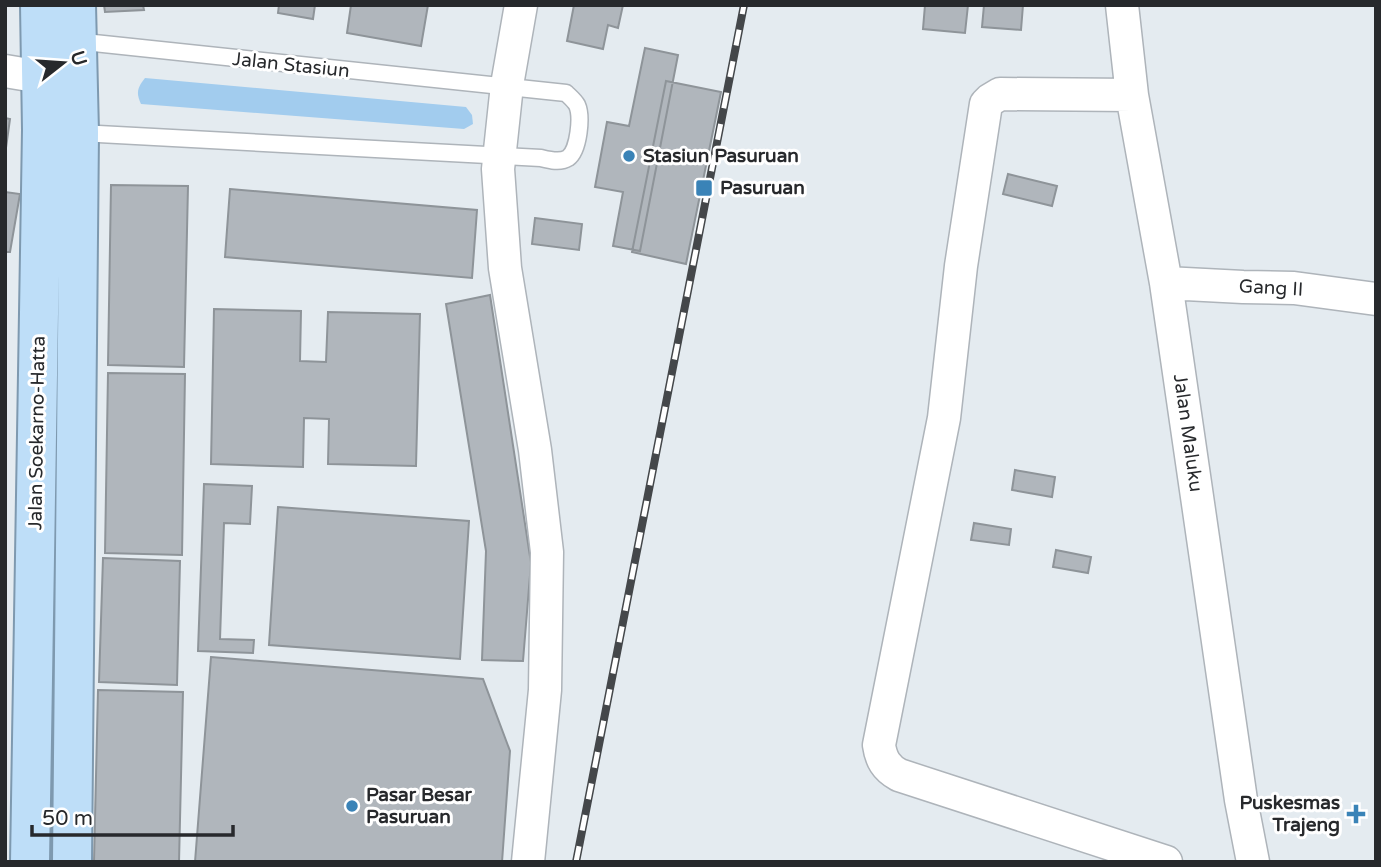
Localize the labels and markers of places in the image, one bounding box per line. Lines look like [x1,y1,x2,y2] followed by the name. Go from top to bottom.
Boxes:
[643,145,799,167] place label: Stasiun Pasuruan
[621,148,637,164] marker: Stasiun Pasuruan
[720,177,805,199] place label: Pasuruan
[694,178,714,198] marker: Pasuruan
[366,784,473,828] place label: Pasar Besar Pasuruan
[1239,792,1340,837] place label: Puskesmas Trajeng
[344,798,360,814] marker: Pasar Besar Pasuruan
[1346,804,1366,824] marker: Puskesmas Trajeng

